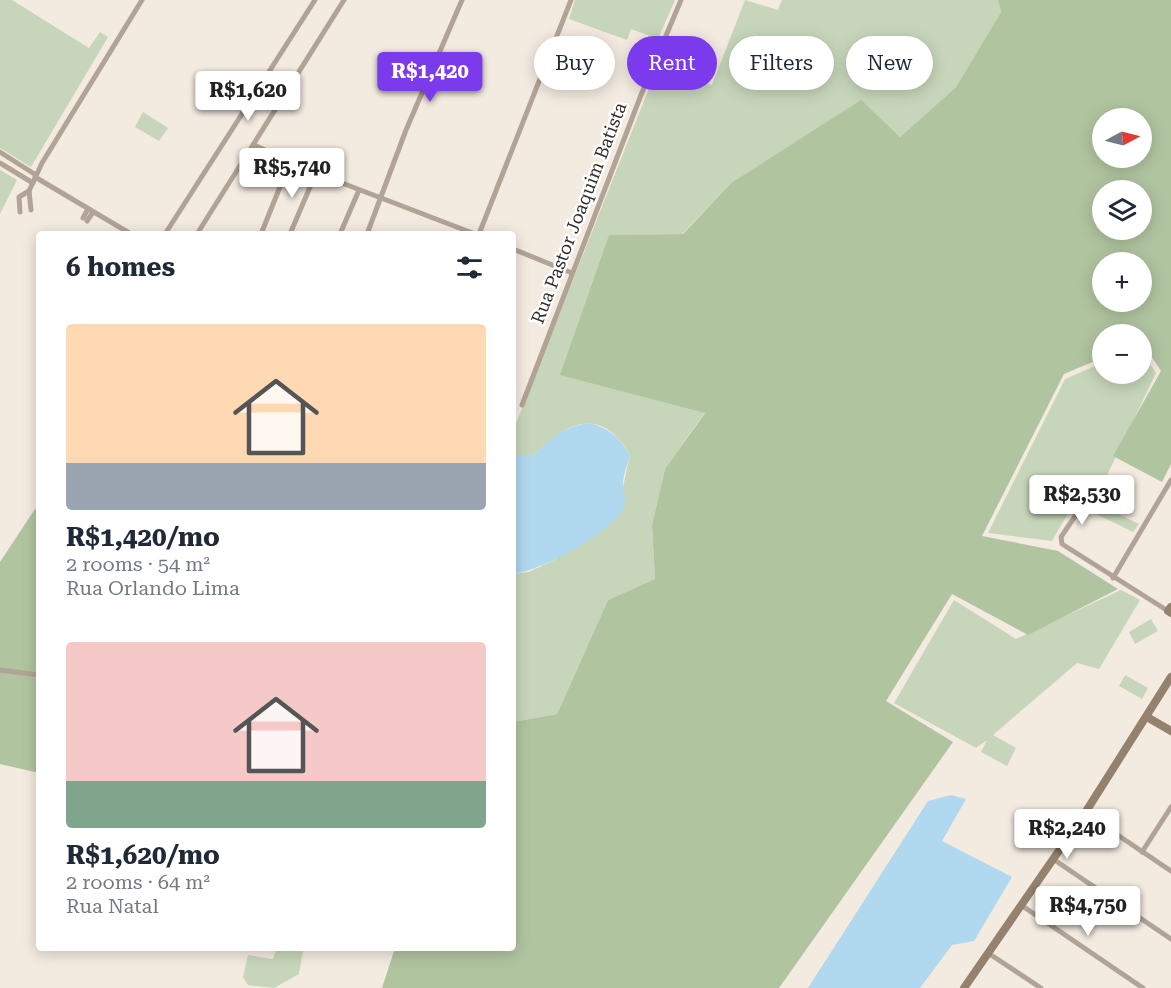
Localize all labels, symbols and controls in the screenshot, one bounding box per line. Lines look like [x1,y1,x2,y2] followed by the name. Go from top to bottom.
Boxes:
[534,36,615,90] chip: Buy
[627,36,717,90] chip: Rent
[729,36,834,90] chip: Filters
[846,36,933,90] chip: New
[375,52,485,103] pin: R$1,420
[391,59,469,83] text: R$1,420
[193,71,303,122] pin: R$1,620
[209,78,287,102] text: R$1,620
[527,99,631,326] street label: Rua Pastor Joaquim Batista
[1092,108,1152,168] north arrow
[1092,108,1152,384] map controls
[237,148,347,199] pin: R$5,740
[253,155,331,179] text: R$5,740
[1092,180,1152,240] button: layers
[453,251,486,284] icon: filters
[66,252,175,282] text: 6 homes
[1092,252,1152,312] button: +
[1092,324,1152,384] button: −
[222,363,330,471] icon: home
[1027,475,1137,526] pin: R$2,530
[1043,482,1121,506] text: R$2,530
[66,522,220,552] text: R$1,420/mo
[66,552,210,576] text: 2 rooms · 54 m²
[66,576,240,600] text: Rua Orlando Lima
[222,681,330,789] icon: home
[1012,809,1122,860] pin: R$2,240
[1028,816,1106,840] text: R$2,240
[66,840,220,870] text: R$1,620/mo
[66,870,210,894] text: 2 rooms · 64 m²
[1033,886,1143,937] pin: R$4,750
[1049,893,1127,917] text: R$4,750
[66,894,159,918] text: Rua Natal

